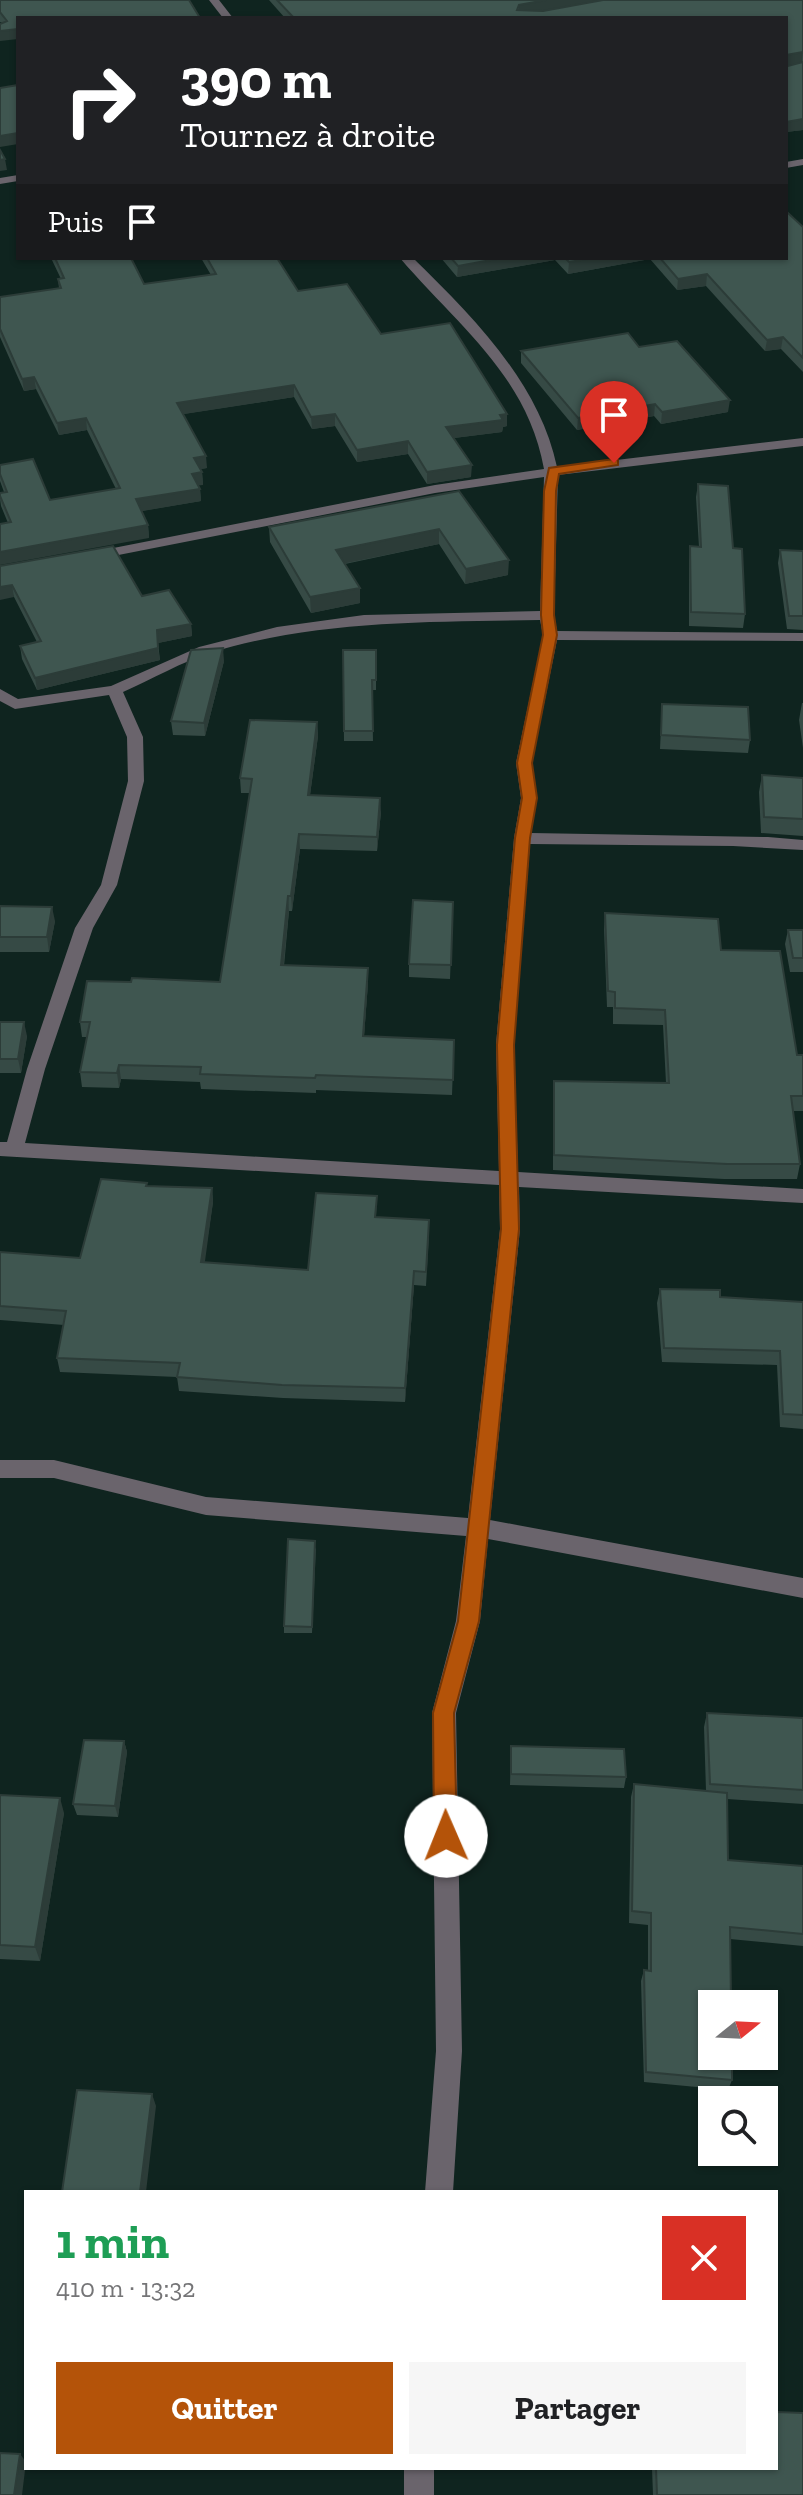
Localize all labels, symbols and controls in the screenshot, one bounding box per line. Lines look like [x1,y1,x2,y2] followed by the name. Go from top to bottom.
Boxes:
[180,45,332,112] text: 390 m
[48,48,152,152] icon: right
[180,113,436,156] text: Tournez à droite
[120,200,164,244] icon: arrive
[48,204,104,240] text: Puis
[580,381,648,463] pin
[592,393,636,437] icon: arrive
[404,1794,488,1878] position arrow
[698,1990,778,2070] north arrow
[698,1990,778,2166] map controls
[698,2086,778,2166] button: search
[56,2213,169,2270] text: 1 min
[662,2216,746,2300] button: close
[56,2272,196,2304] text: 410 m · 13:32
[56,2362,393,2454] button: Quitter
[409,2362,746,2454] button: Partager

